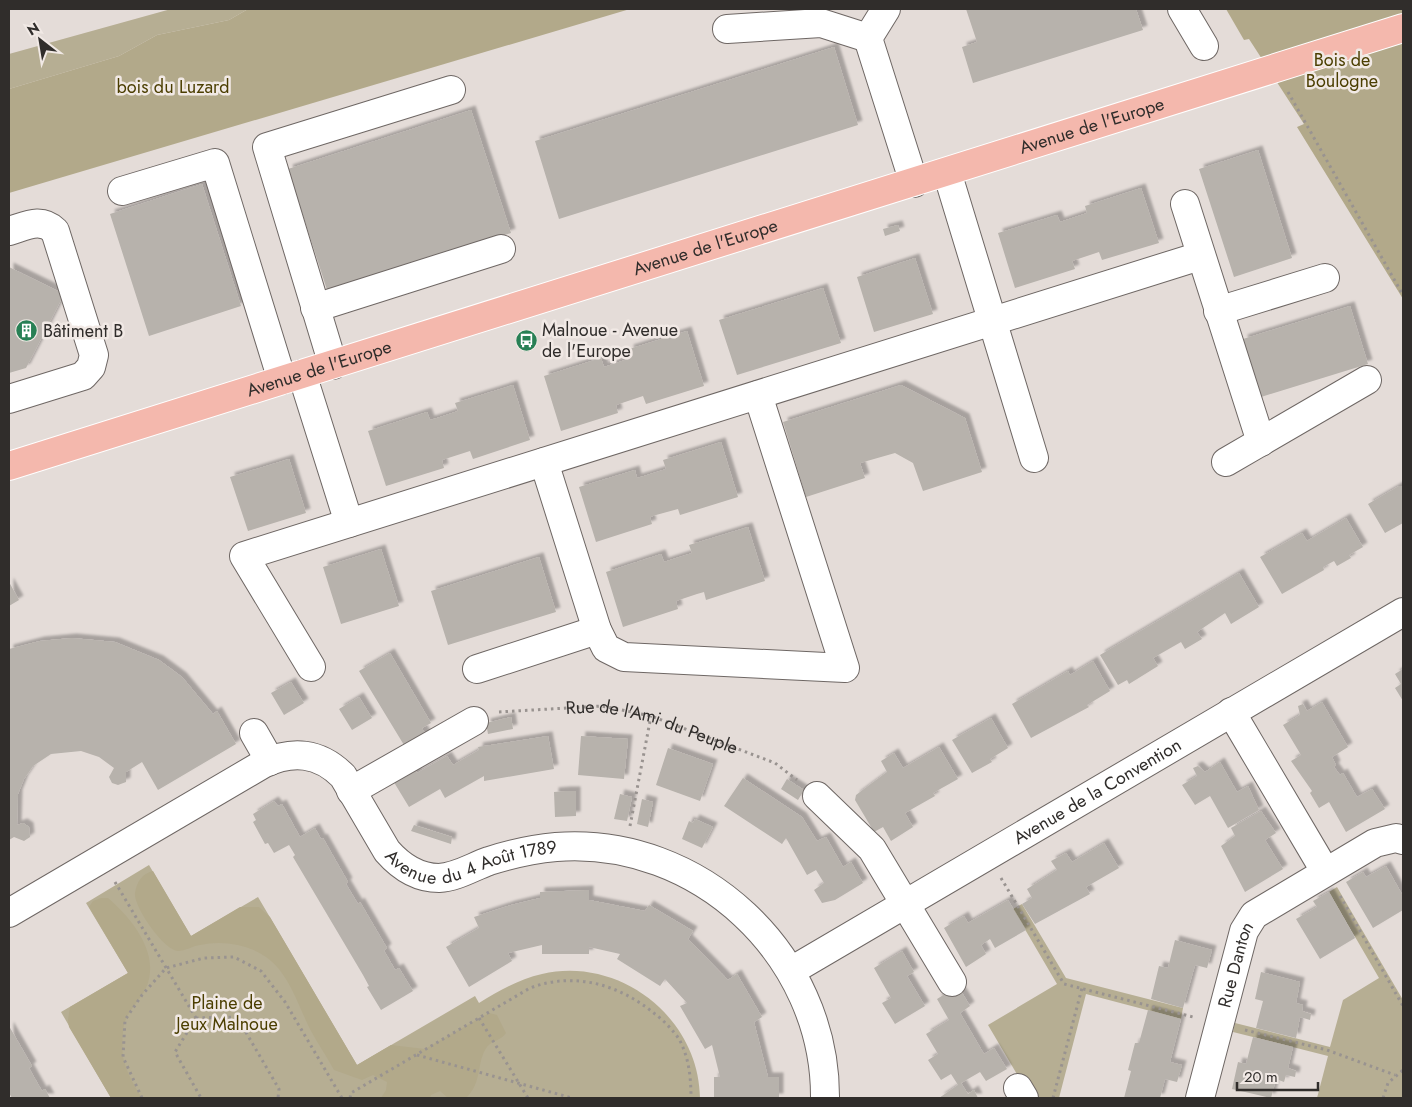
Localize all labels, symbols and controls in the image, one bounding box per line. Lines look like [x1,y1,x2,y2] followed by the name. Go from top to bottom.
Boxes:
[15,15,65,65] north arrow
[23,17,43,40] text: N
[1306,47,1378,94] park label: Bois de Boulogne
[116,74,230,100] park label: bois du Luzard
[1016,91,1167,161] street label: Avenue de l'Europe
[630,212,781,282] street label: Avenue de l'Europe
[542,317,678,364] place label: Malnoue - Avenue de l'Europe
[43,318,123,344] place label: Bâtiment B
[15,319,39,343] building icon: Bâtiment B
[514,328,538,352] bus stop icon: Malnoue - Avenue de l'Europe
[243,334,395,404] street label: Avenue de l'Europe
[565,693,742,761] street label: Rue de l'Ami du Peuple
[1008,732,1186,851] street label: Avenue de la Convention
[379,834,558,891] text: Avenue du 4 Août 1789
[384,834,566,858] street label: Avenue du 4 Août 1789
[1211,916,1260,1011] street label: Rue Danton
[174,990,278,1037] park label: Plaine de Jeux Malnoue
[1237,1060,1318,1092] scale bar
[1244,1066,1278,1088] text: 20 m

